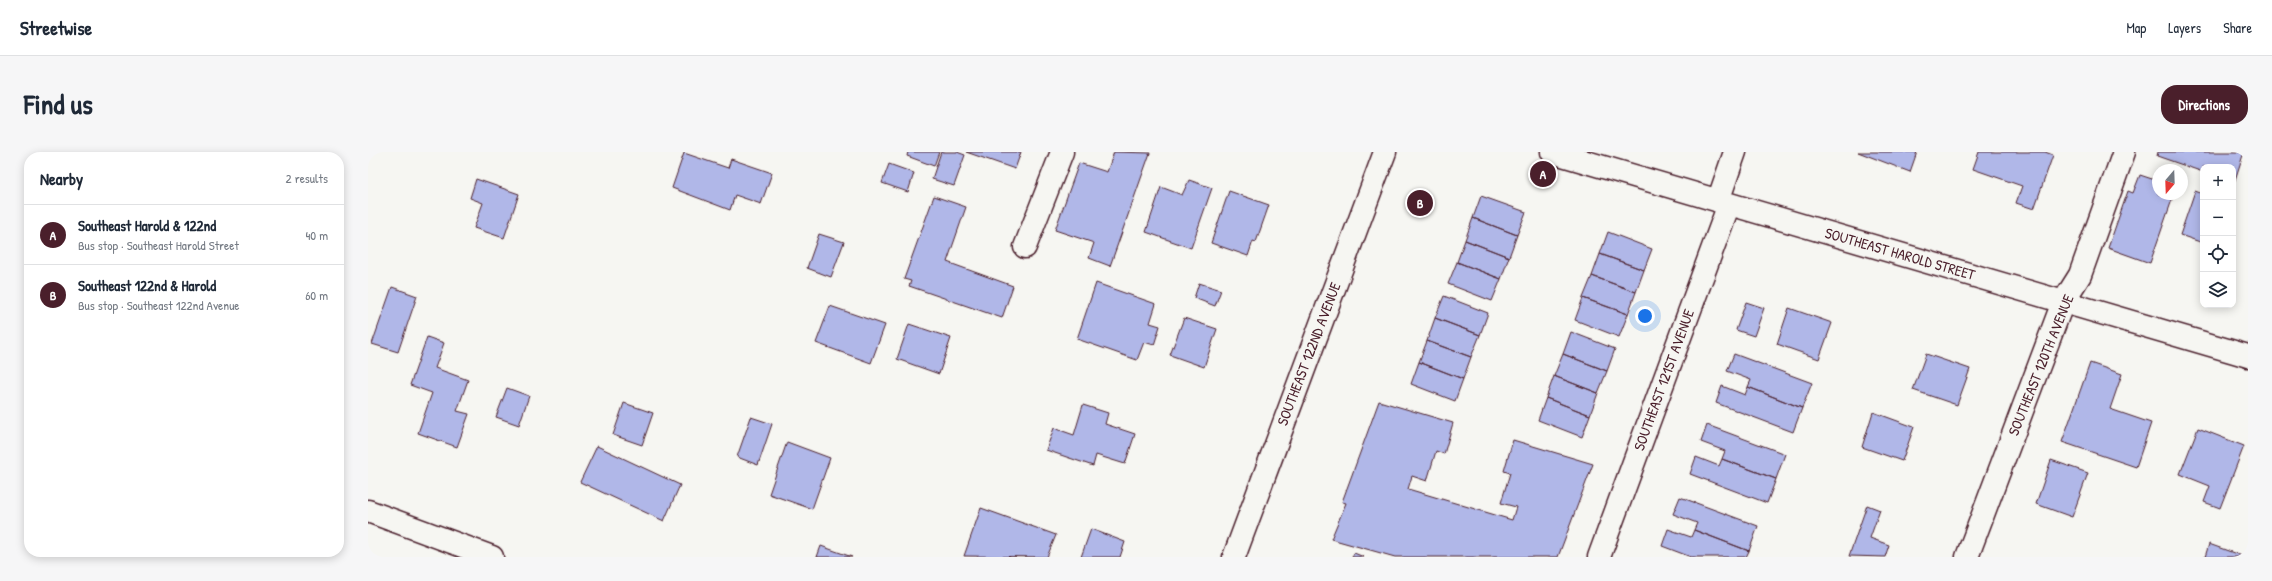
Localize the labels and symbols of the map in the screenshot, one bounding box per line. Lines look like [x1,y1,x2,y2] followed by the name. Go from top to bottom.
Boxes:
[1530,159,1556,189] pin: A
[2152,164,2188,200] north arrow
[1407,188,1433,218] pin: B
[1823,222,1979,285] street label: SOUTHEAST HAROLD STREET
[1271,279,1346,429] street label: SOUTHEAST 122ND AVENUE
[2003,291,2079,439] street label: SOUTHEAST 120TH AVENUE
[1628,306,1699,454] street label: SOUTHEAST 121ST AVENUE
[1635,306,1655,326] your location

